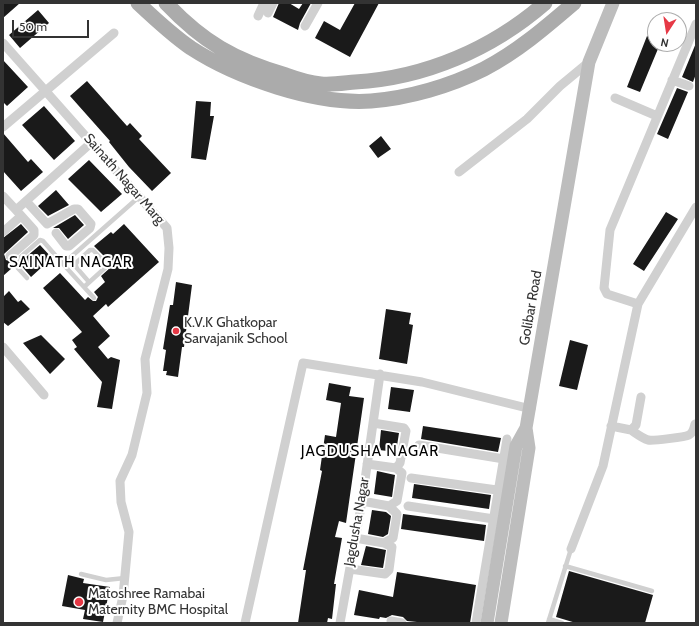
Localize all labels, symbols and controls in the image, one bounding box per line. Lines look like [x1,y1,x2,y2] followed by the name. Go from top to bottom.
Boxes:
[14,12,91,38] scale bar
[647,12,687,52] north arrow
[19,19,47,34] text: 50 m
[659,35,670,50] text: N
[80,130,168,228] street label: Sainath Nagar Marg
[9,254,133,272] district label: SAINATH NAGAR
[516,269,546,347] street label: Golibar Road
[184,315,288,348] place label: K.V.K Ghatkopar Sarvajanik School
[171,326,181,336] marker: K.V.K Ghatkopar Sarvajanik School
[301,443,439,461] district label: JAGDUSHA NAGAR
[341,476,373,568] street label: Jagdusha Nagar
[88,586,228,618] place label: Matoshree Ramabai Maternity BMC Hospital
[73,596,85,608] marker: Matoshree Ramabai Maternity BMC Hospital

